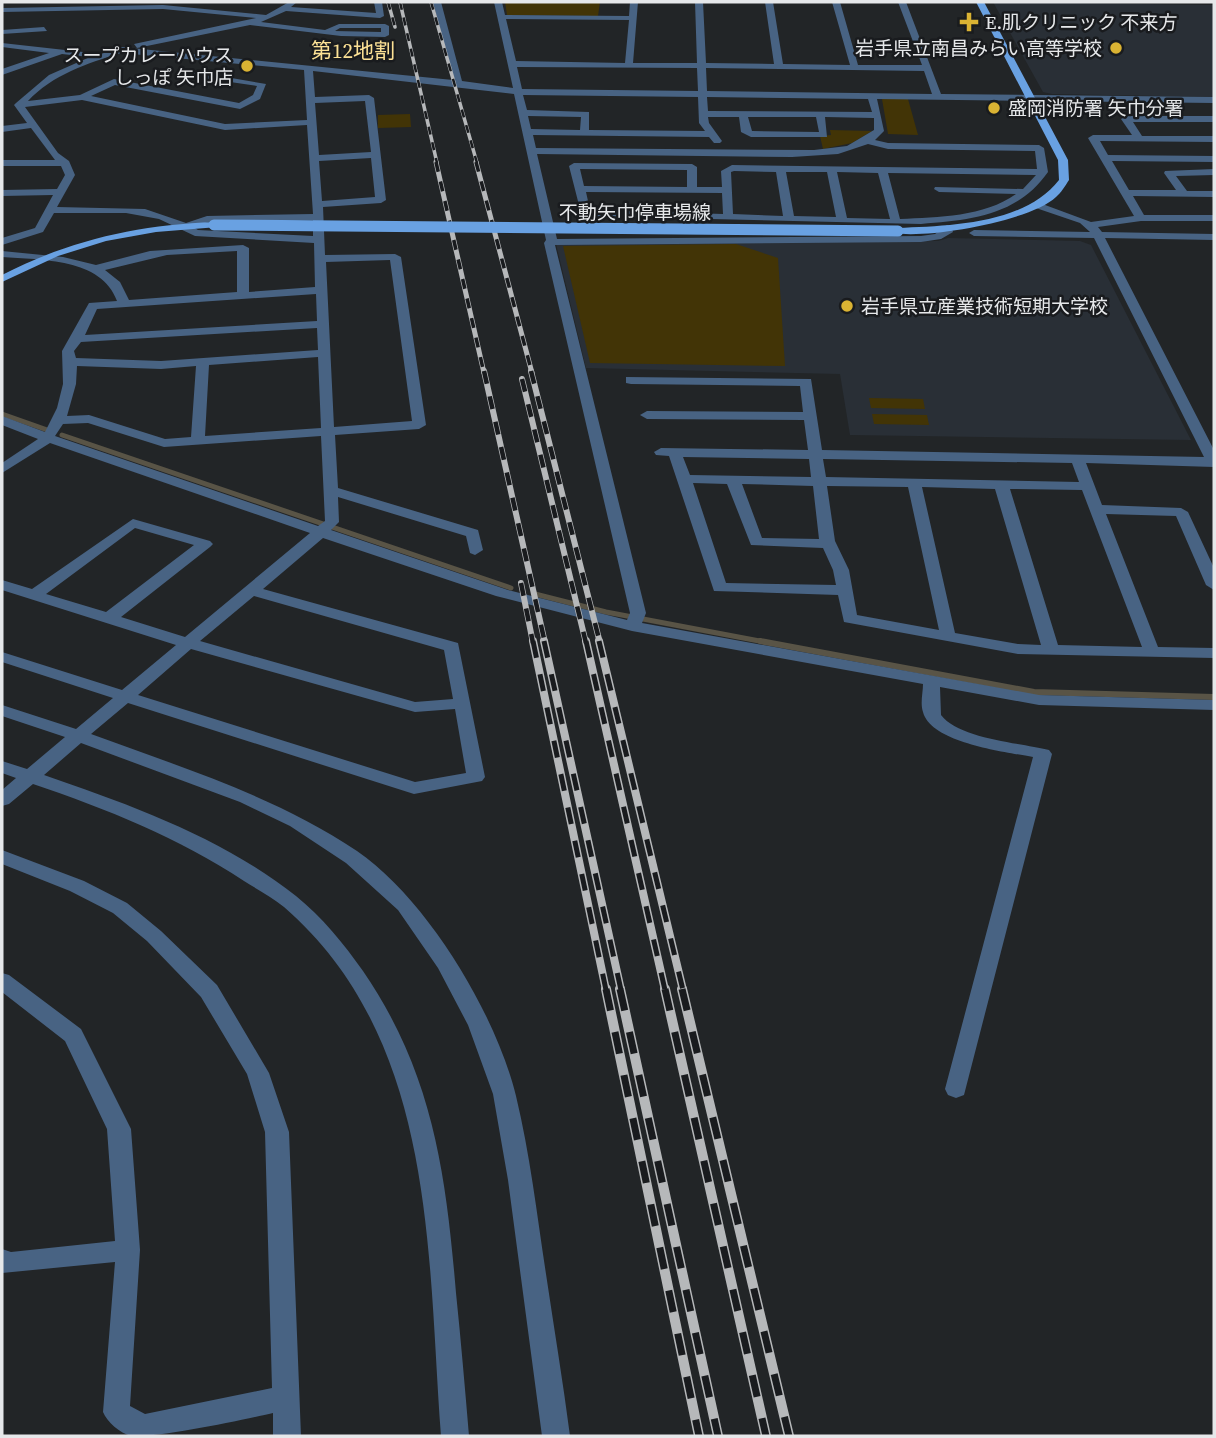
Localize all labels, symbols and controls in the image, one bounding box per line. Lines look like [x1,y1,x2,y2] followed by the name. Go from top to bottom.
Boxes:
[985,9,1178,35] place label: E.肌クリニック 不来方
[959,12,979,32] marker: E.肌クリニック 不来方
[855,35,1102,61] place label: 岩手県立南昌みらい高等学校
[311,36,395,65] district label: 第12地割
[1108,40,1124,56] marker: 岩手県立南昌みらい高等学校
[64,42,233,90] place label: スープカレーハウス しっぽ 矢巾店
[239,58,255,74] marker: スープカレーハウス しっぽ 矢巾店
[1008,95,1183,121] place label: 盛岡消防署 矢巾分署
[986,100,1002,116] marker: 盛岡消防署 矢巾分署
[559,199,711,225] street label: 不動矢巾停車場線
[861,293,1108,319] place label: 岩手県立産業技術短期大学校
[839,298,855,314] marker: 岩手県立産業技術短期大学校

